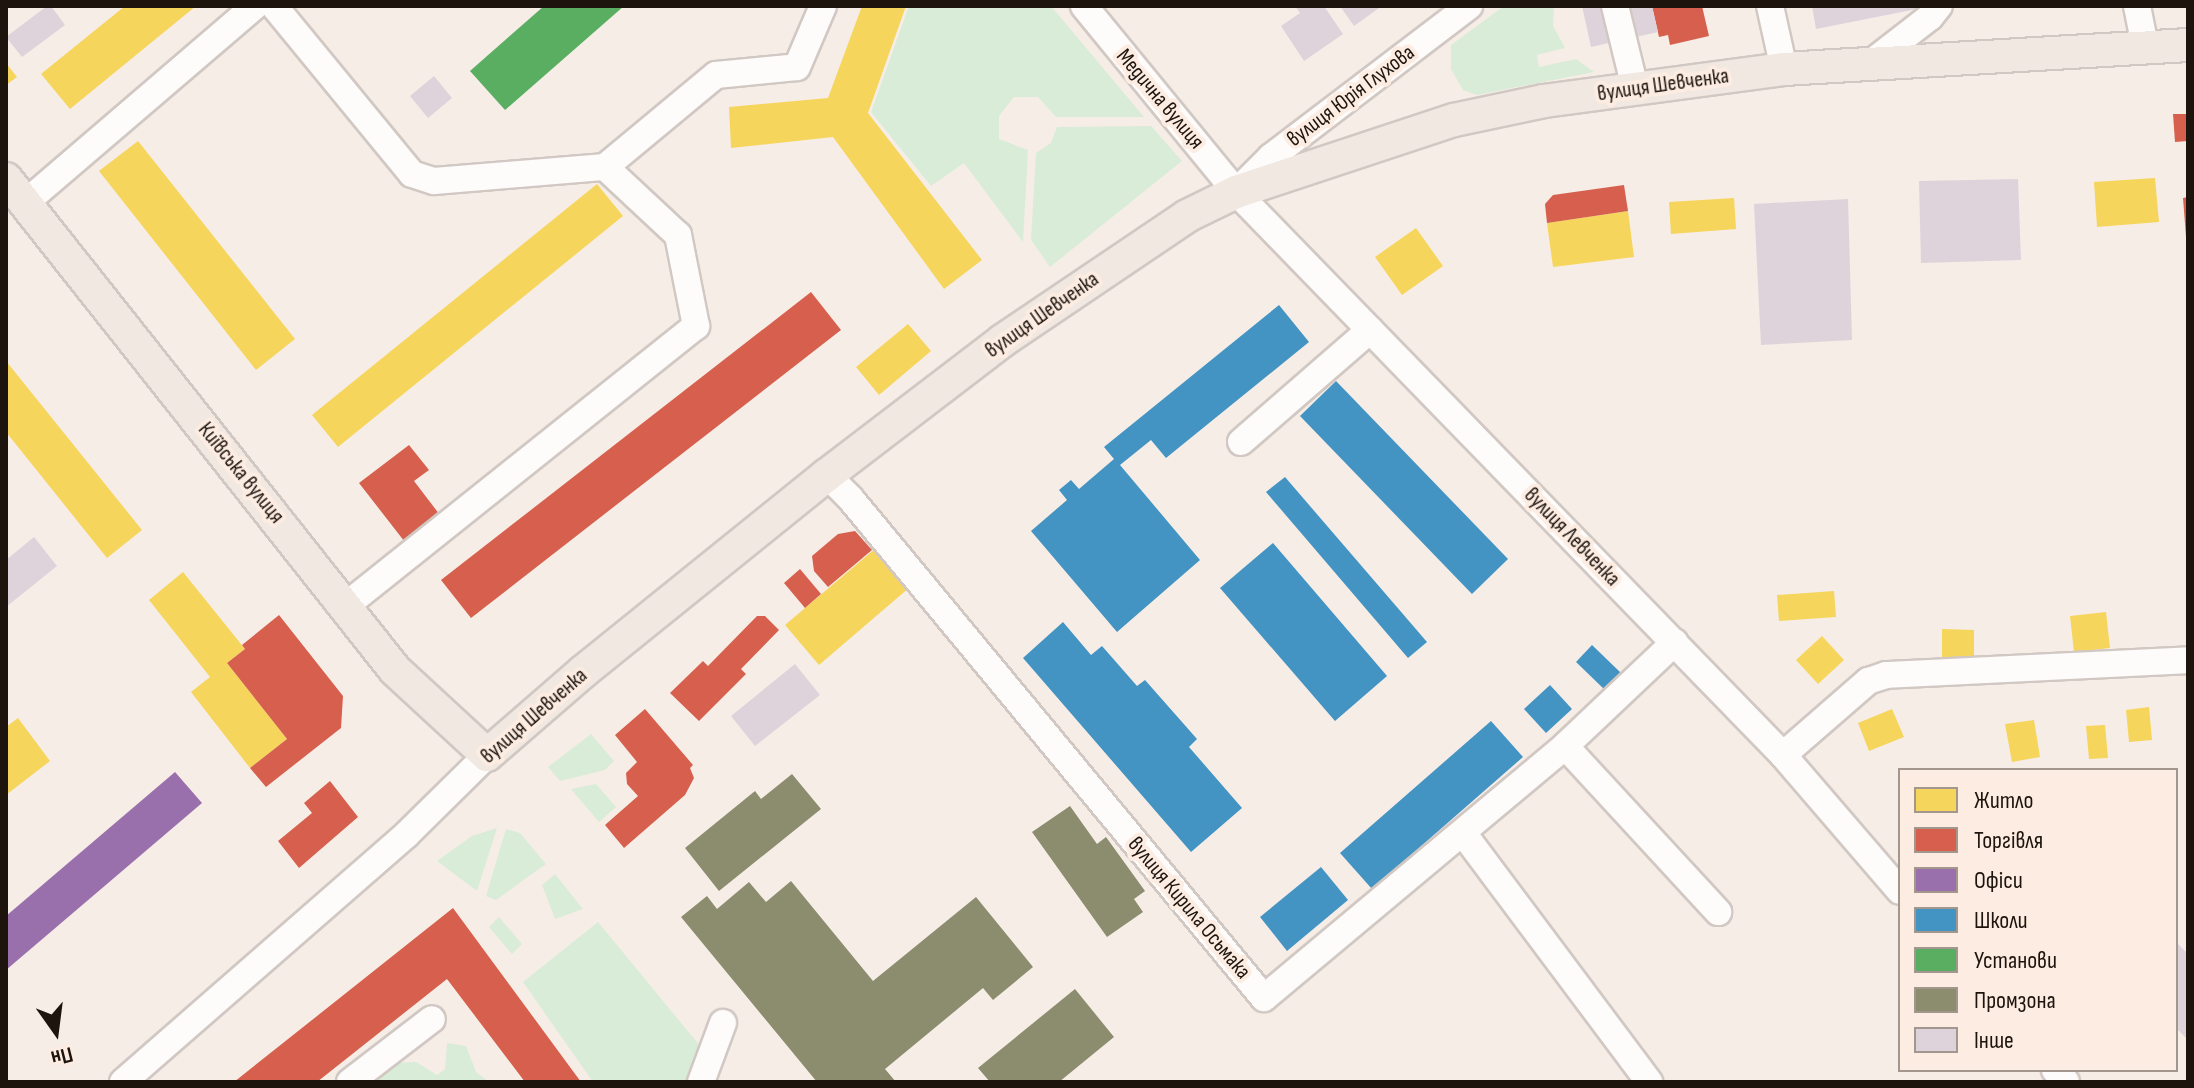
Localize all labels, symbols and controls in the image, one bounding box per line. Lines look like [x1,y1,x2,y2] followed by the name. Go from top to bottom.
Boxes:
[1282,39,1420,153] street label: вулиця Юрія Глухова
[1111,44,1209,154] street label: Медична вулиця
[1596,63,1730,107] street label: вулиця Шевченка
[980,266,1104,364] street label: вулиця Шевченка
[192,417,290,529] street label: Київська вулиця
[1518,482,1626,592] street label: вулиця Левченка
[475,663,593,769] street label: вулиця Шевченка
[1898,768,2178,1072] legend
[1974,786,2034,815] text: Житло
[1974,826,2043,855] text: Торгівля
[1122,832,1256,984] street label: вулиця Кирила Осьмака
[1974,866,2023,895] text: Офіси
[1974,906,2028,935] text: Школи
[1974,946,2057,975] text: Установи
[1974,986,2056,1015] text: Промзона
[16,992,96,1072] north arrow
[1974,1026,2014,1055] text: Інше
[48,1040,76,1071] text: Пн

